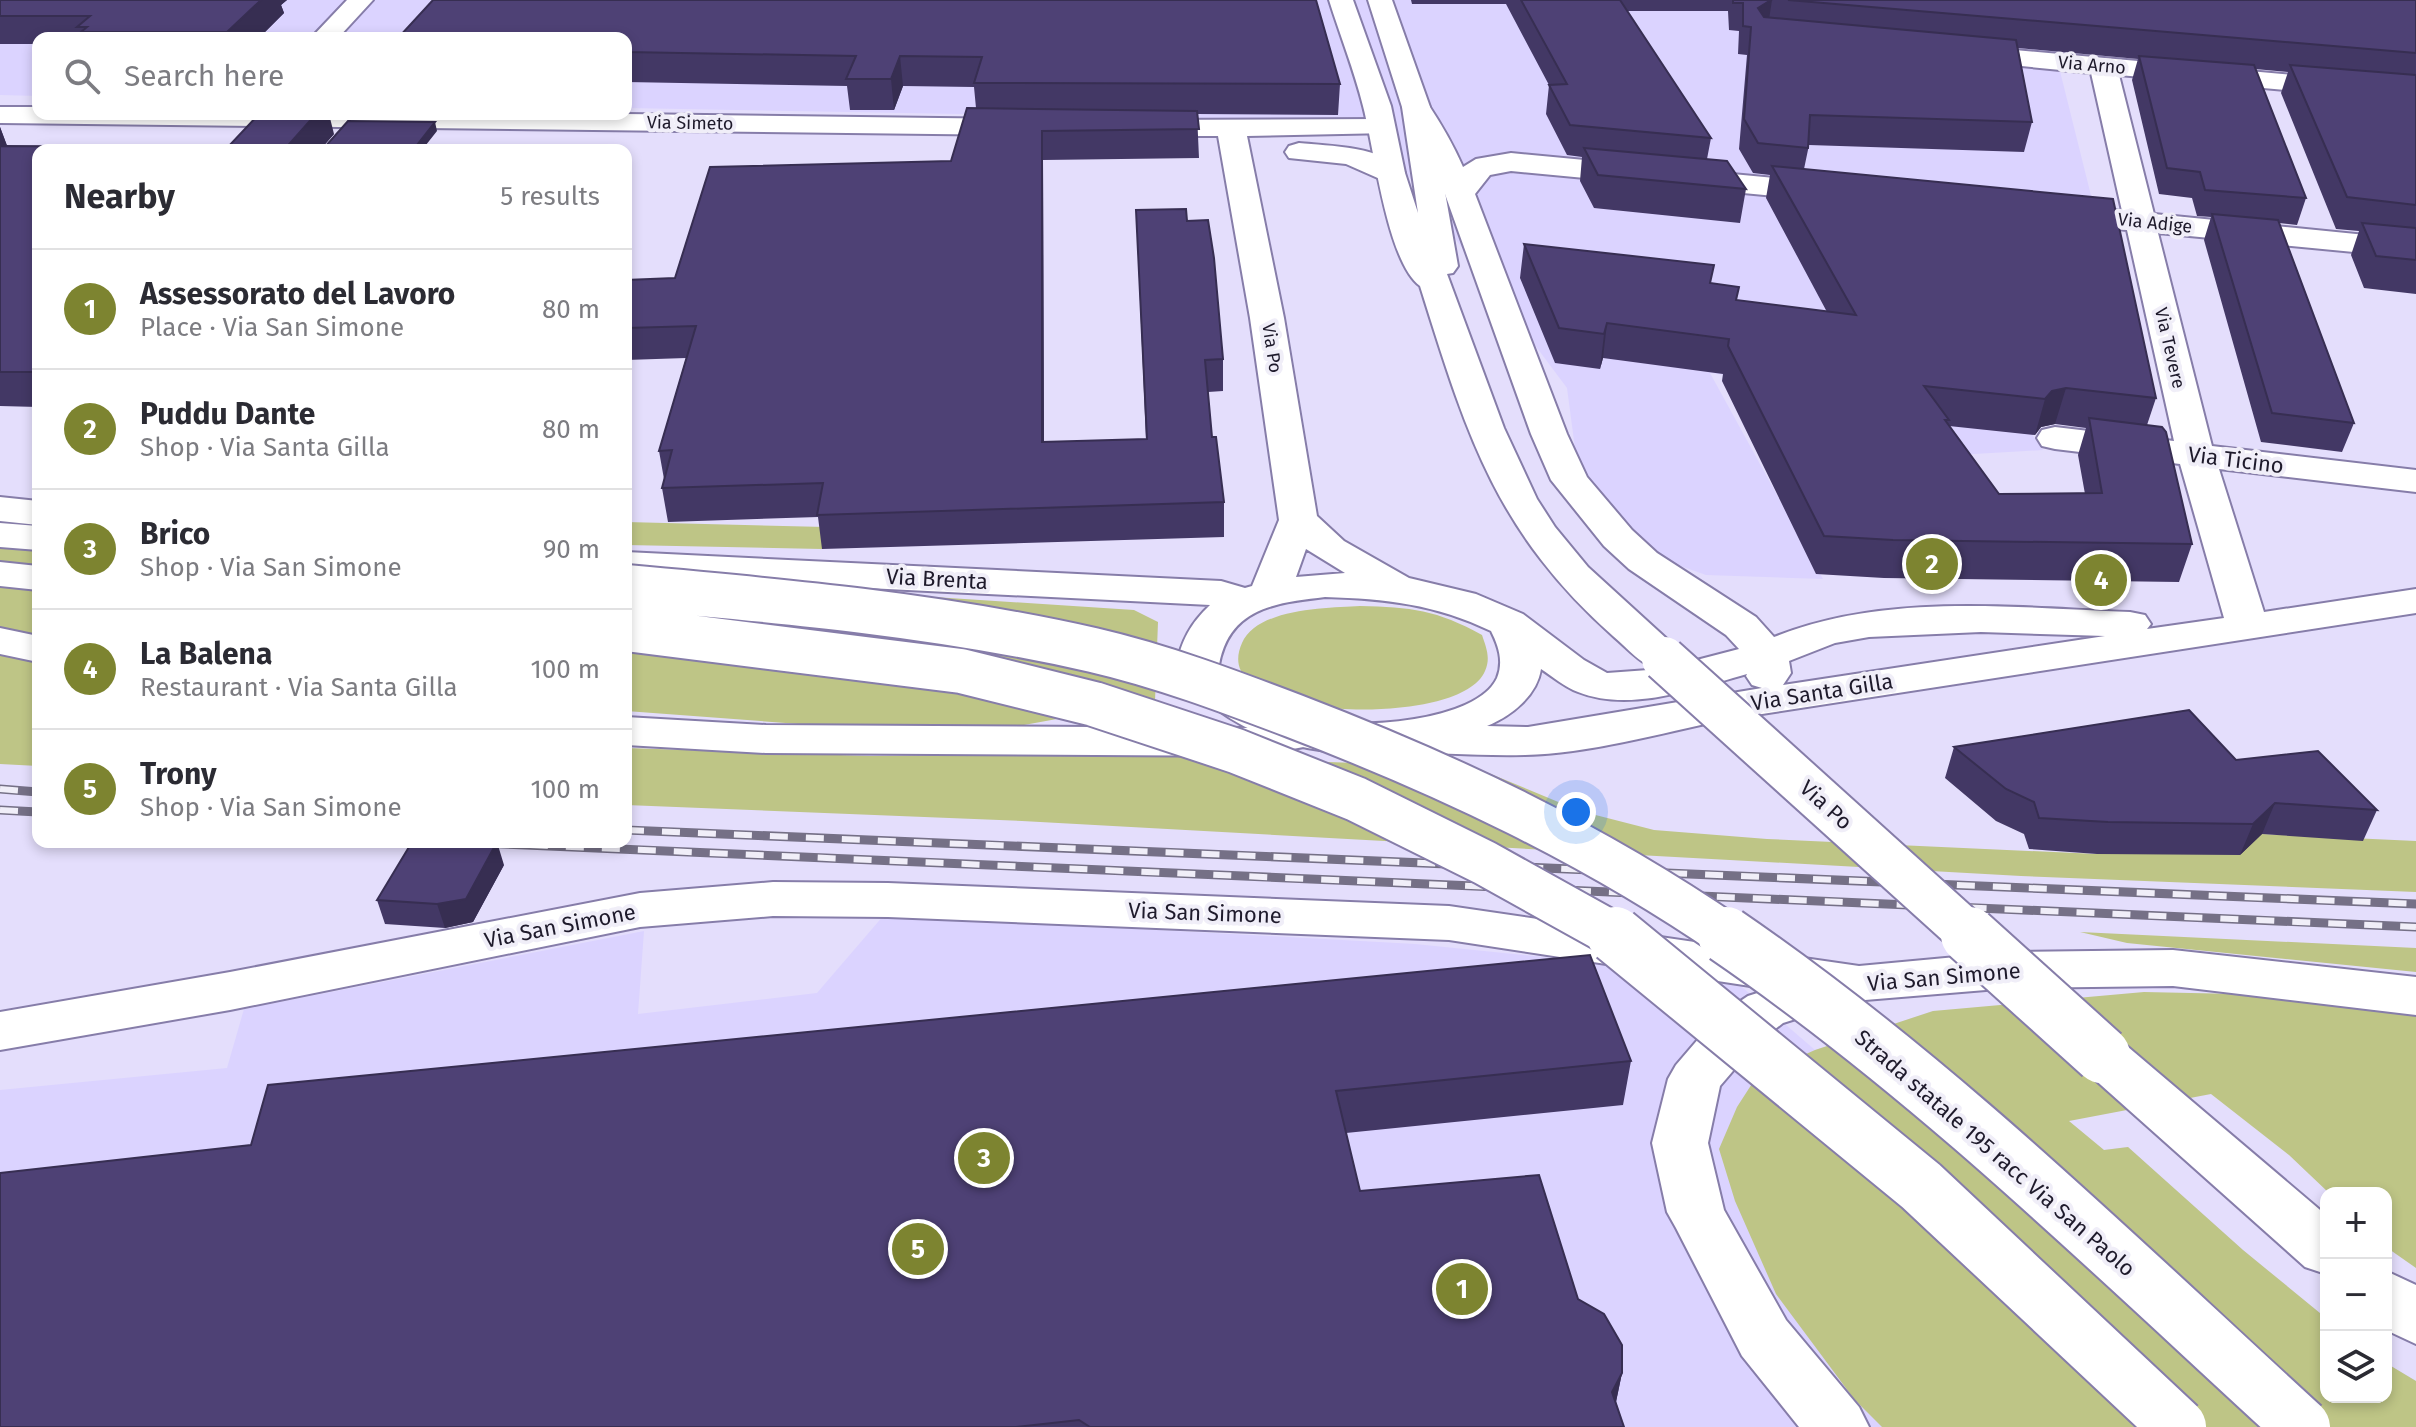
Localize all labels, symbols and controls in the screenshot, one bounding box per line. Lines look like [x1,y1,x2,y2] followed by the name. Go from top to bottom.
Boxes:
[32,32,632,120] search box
[2057,51,2127,79] street label: Via Arno
[60,54,104,98] icon: search
[124,58,284,94] text: Search here
[647,111,733,135] street label: Via Simeto
[64,176,175,217] text: Nearby
[500,181,600,212] text: 5 results
[2117,208,2193,238] street label: Via Adige
[140,276,455,312] text: Assessorato del Lavoro
[84,294,96,325] text: 1
[542,294,600,325] text: 80 m
[2150,305,2190,391] street label: Via Tevere
[140,312,404,343] text: Place · Via San Simone
[1257,322,1287,374] street label: Via Po
[140,396,315,432] text: Puddu Dante
[83,414,97,445] text: 2
[542,414,600,445] text: 80 m
[140,432,390,463] text: Shop · Via Santa Gilla
[2187,441,2285,479] street label: Via Ticino
[140,516,210,552] text: Brico
[83,534,97,565] text: 3
[543,534,600,565] text: 90 m
[1906,534,1958,594] pin: 2
[2075,550,2127,610] pin: 4
[140,552,402,583] text: Shop · Via San Simone
[885,563,989,595] street label: Via Brenta
[140,636,272,672] text: La Balena
[83,654,97,685] text: 4
[531,654,600,685] text: 100 m
[1749,667,1895,717] street label: Via Santa Gilla
[140,672,458,703] text: Restaurant · Via Santa Gilla
[140,756,217,792] text: Trony
[83,774,97,805] text: 5
[531,774,600,805] text: 100 m
[1794,774,1858,836] street label: Via Po
[140,792,402,823] text: Shop · Via San Simone
[1556,792,1596,832] your location
[1128,897,1282,929] street label: Via San Simone
[482,898,638,954] street label: Via San Simone
[1866,957,2022,997] street label: Via San Simone
[1849,1024,2141,1282] street label: Strada statale 195 racc Via San Paolo
[958,1128,1010,1188] pin: 3
[2320,1187,2392,1403] map controls
[2320,1187,2392,1259] button: +
[892,1219,944,1279] pin: 5
[1436,1259,1488,1319] pin: 1
[2320,1259,2392,1331] button: −
[2320,1331,2392,1403] button: layers

